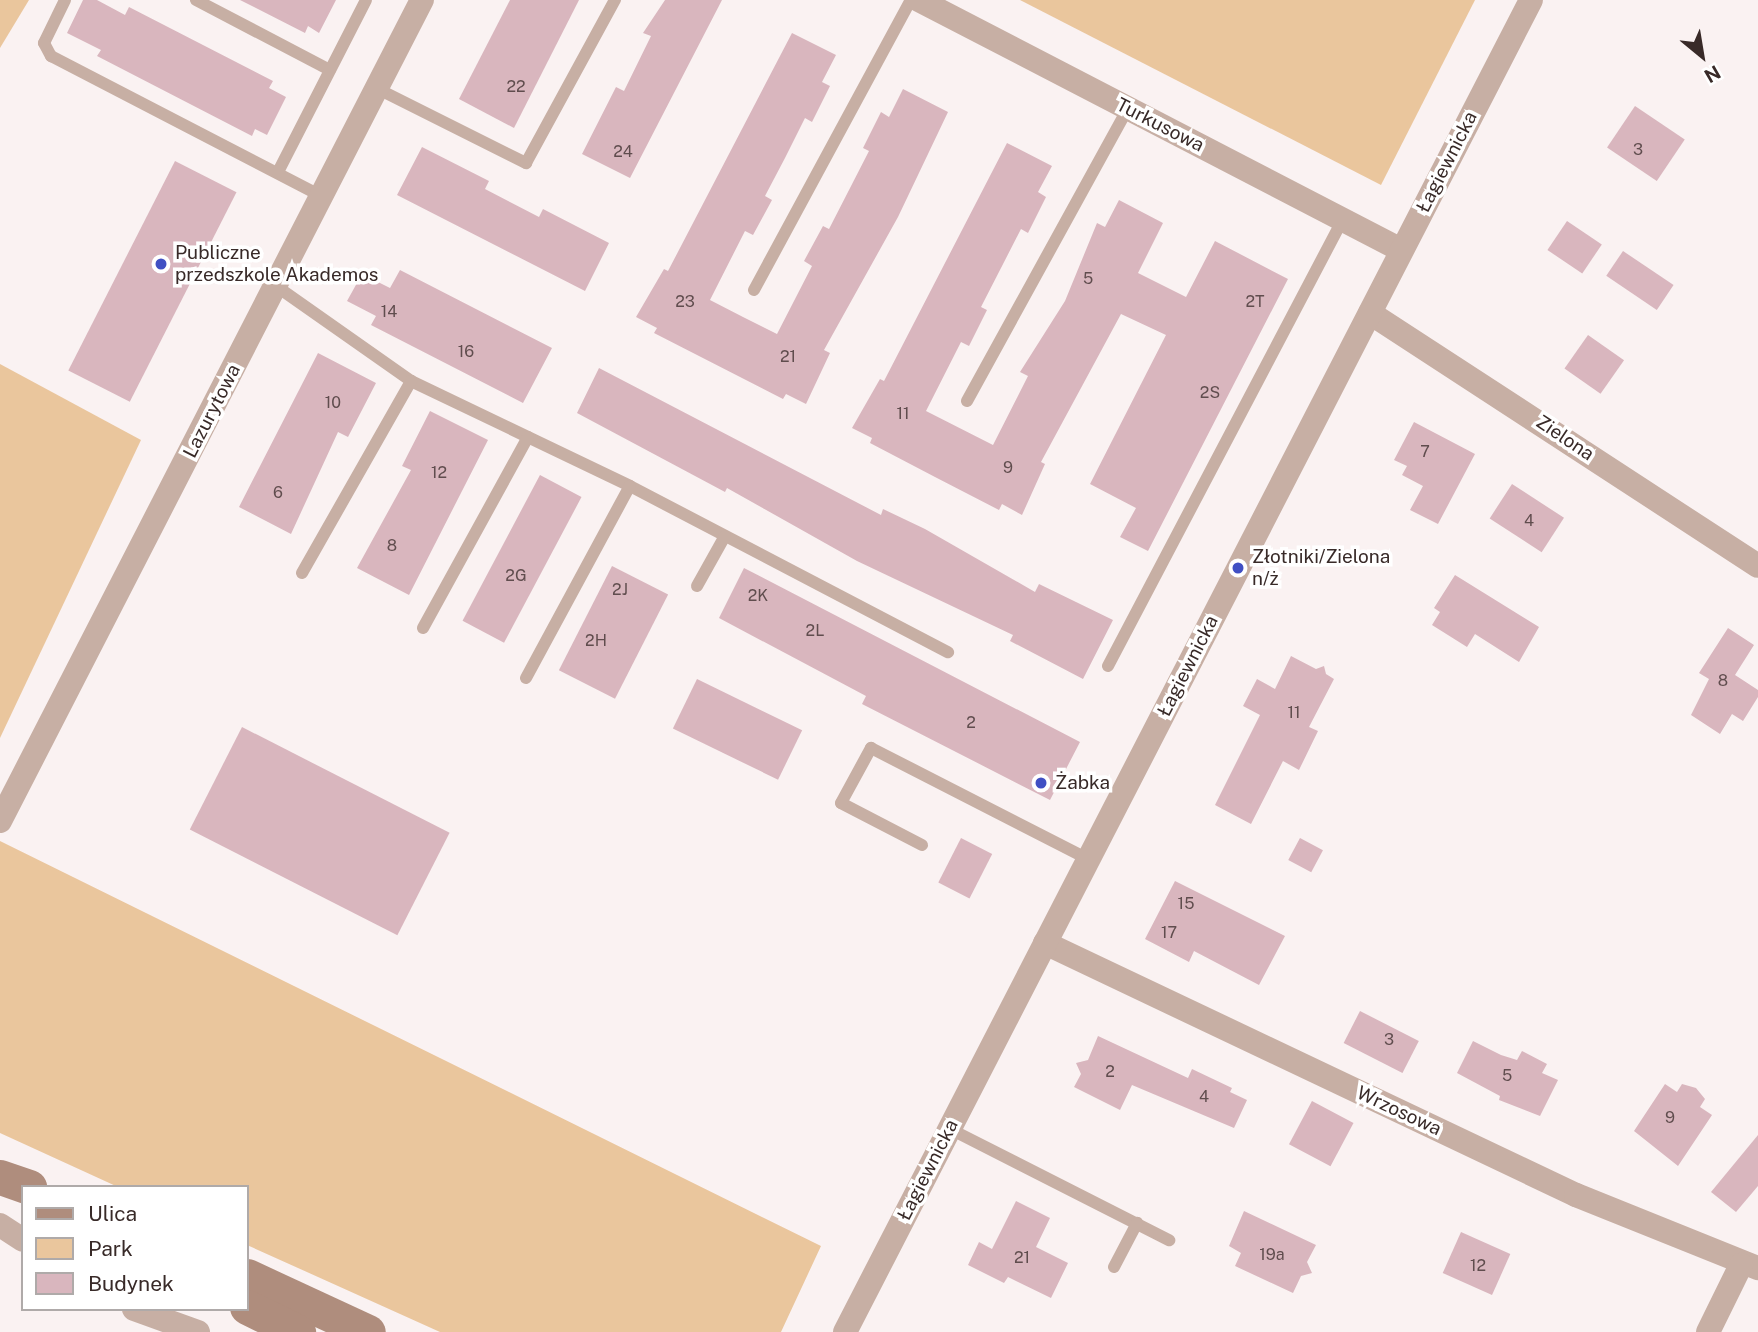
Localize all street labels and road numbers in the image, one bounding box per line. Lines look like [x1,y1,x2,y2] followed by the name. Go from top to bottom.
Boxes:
[1112,93,1208,157] street label: Turkusowa
[1412,108,1482,216] street label: Łagiewnicka
[179,360,245,462] street label: Lazurytowa
[1532,410,1598,466] street label: Zielona
[1153,612,1223,720] street label: Łagiewnicka
[1353,1082,1445,1140] street label: Wrzosowa
[893,1116,963,1224] street label: Łagiewnicka

